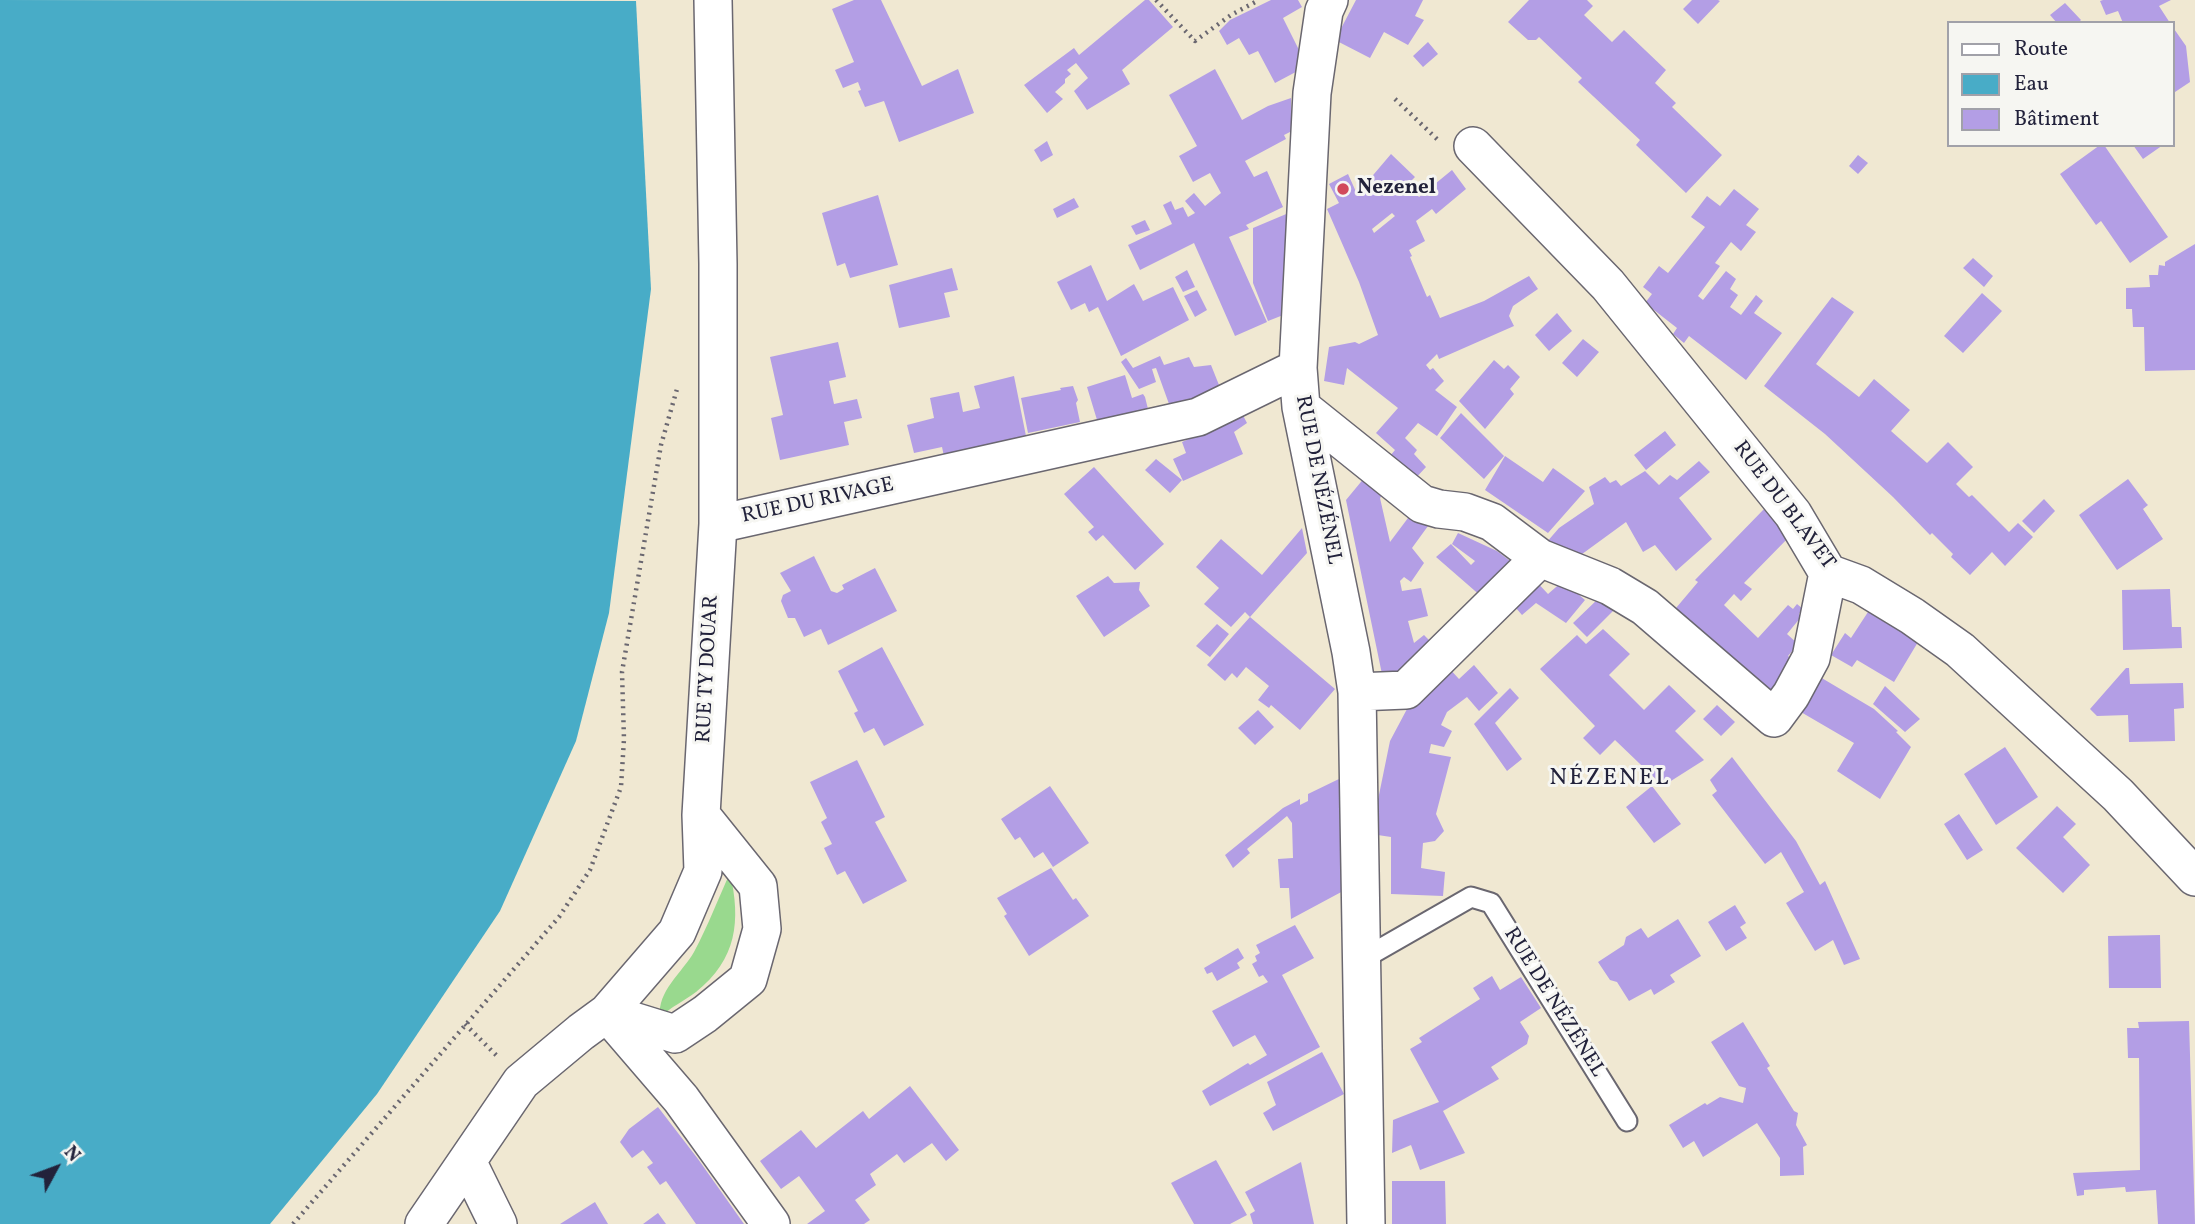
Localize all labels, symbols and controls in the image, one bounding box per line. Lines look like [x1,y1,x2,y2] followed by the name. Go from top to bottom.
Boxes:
[1946,21,2174,147] legend
[2014,35,2068,64] text: Route
[2014,70,2049,99] text: Eau
[2014,105,2099,134] text: Bâtiment
[1357,176,1436,202] place label: Nezenel
[1335,181,1351,197] marker: Nezenel
[1288,393,1346,567] street label: RUE DE NÉZÉNEL
[1726,437,1840,575] street label: RUE DU BLAVET
[740,474,896,530] street label: RUE DU RIVAGE
[693,594,725,744] street label: RUE TY DOUAR
[1550,766,1670,794] district label: NÉZENEL
[1497,924,1609,1082] street label: RUE DE NÉZÉNEL
[21,1133,91,1203] north arrow
[58,1140,86,1168] text: N

